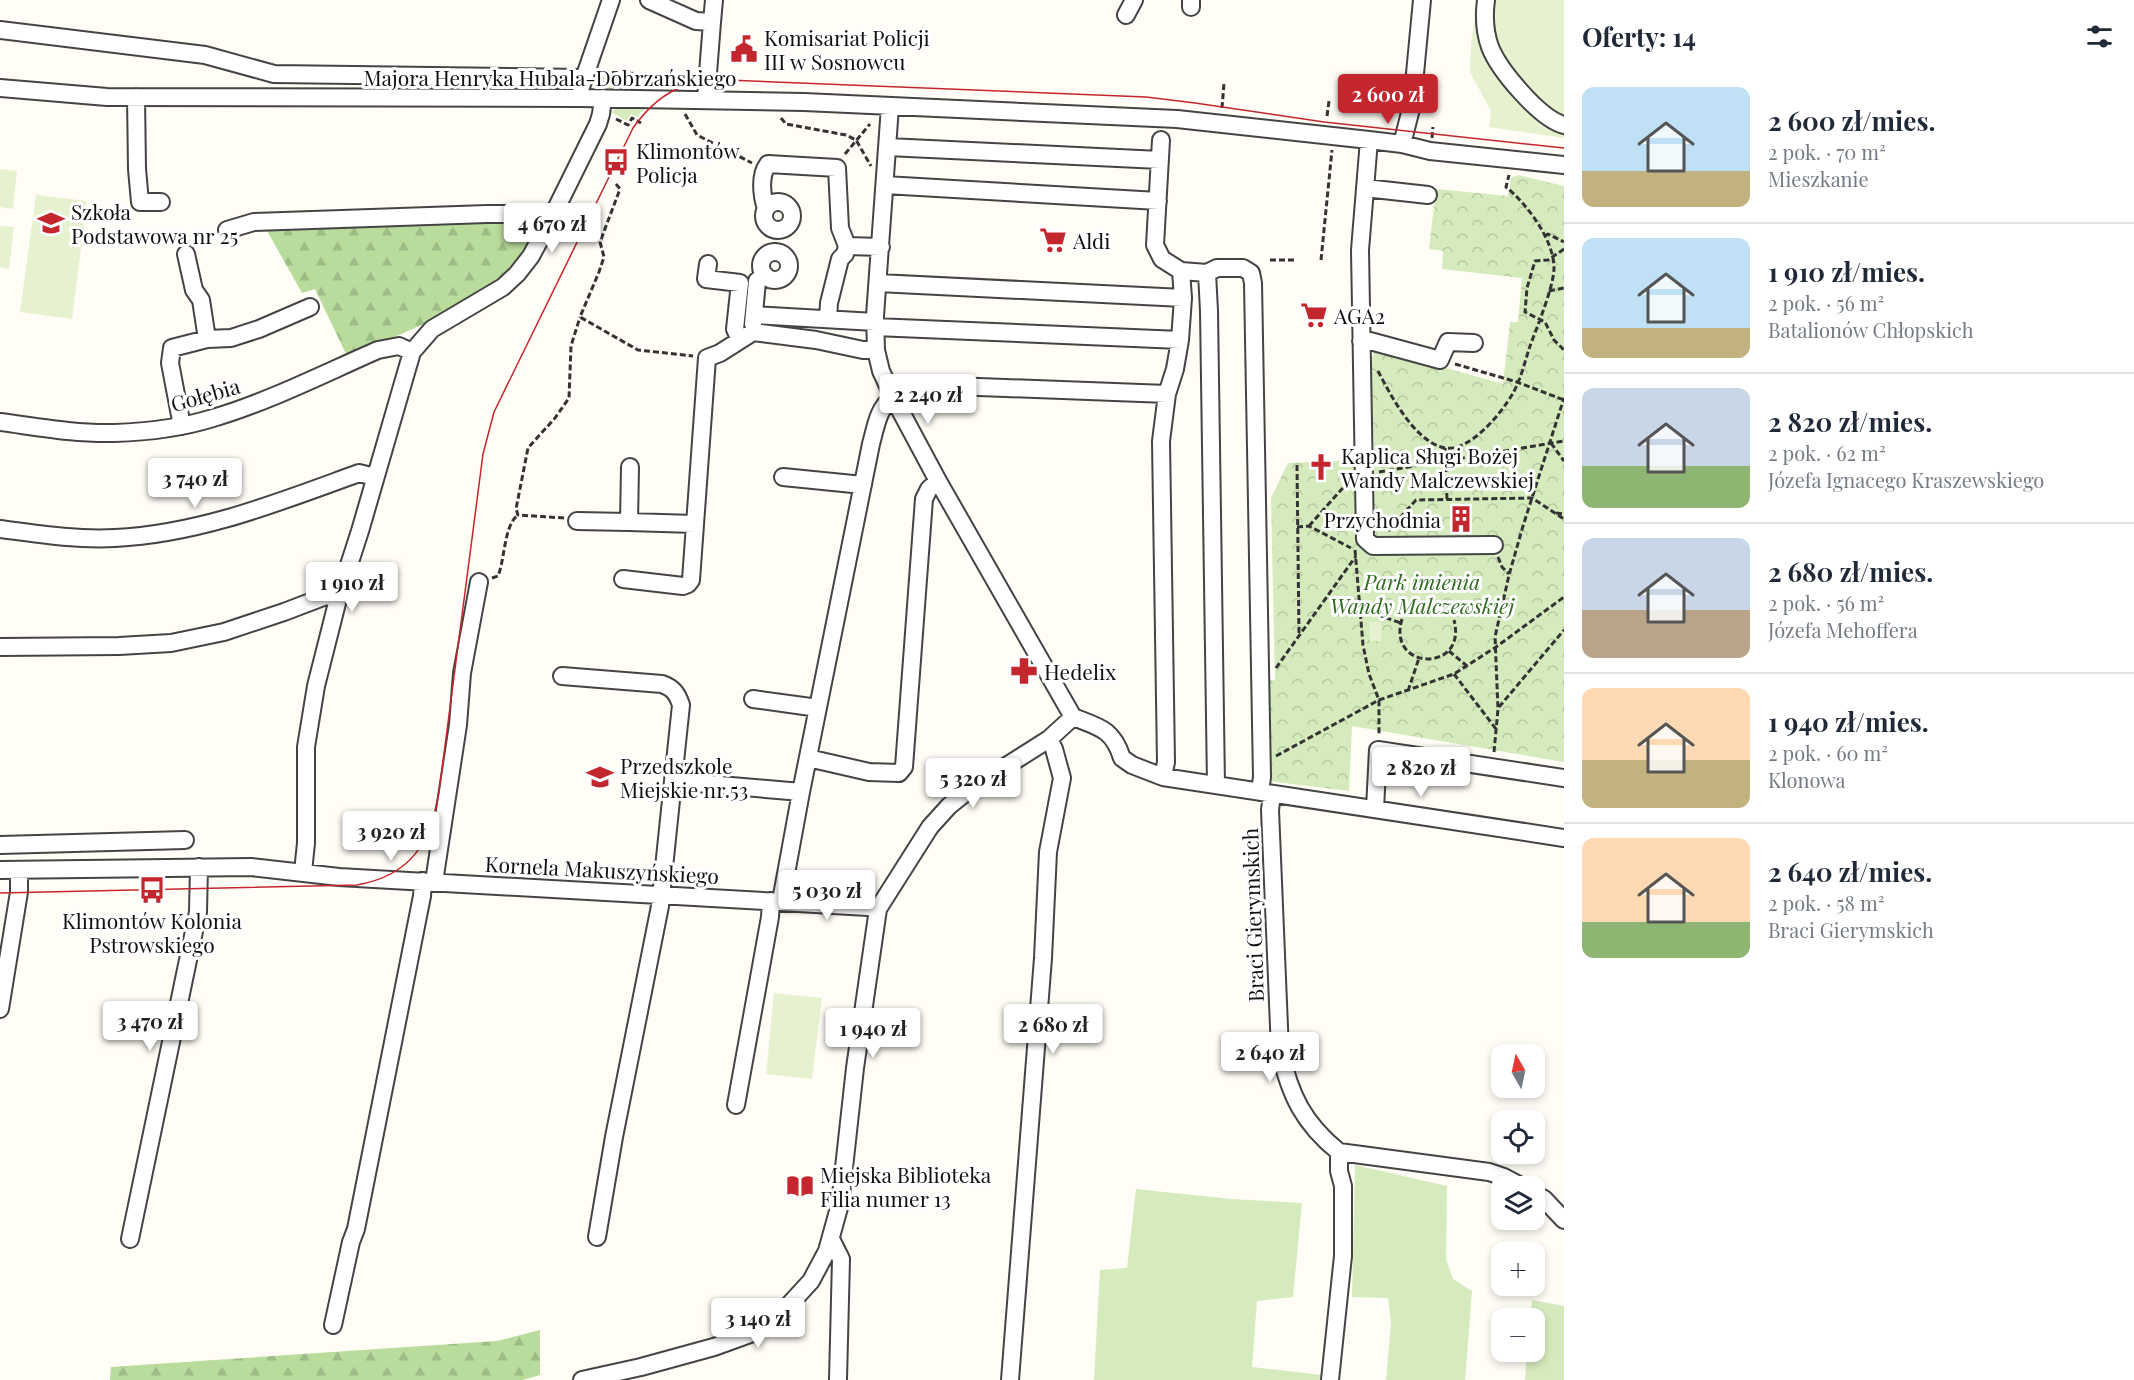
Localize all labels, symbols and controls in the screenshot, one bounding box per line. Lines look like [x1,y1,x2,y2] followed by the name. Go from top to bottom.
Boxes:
[1582,19,1696,54] text: Oferty: 14
[2083,20,2116,53] icon: filters
[764,23,930,75] place label: Komisariat Policji III w Sosnowcu
[729,34,759,64] public building icon: Komisariat Policji III w Sosnowcu
[363,63,737,91] street label: Majora Henryka Hubala-Dobrzańskiego
[1326,74,1450,125] pin: 2 600 zł
[1352,80,1424,107] text: 2 600 zł
[1768,103,1935,138] text: 2 600 zł/mies.
[1630,111,1702,183] icon: home
[636,136,740,188] place label: Klimontów Policja
[1768,138,1886,165] text: 2 pok. · 70 m²
[601,147,631,177] bus stop icon: Klimontów Policja
[1768,165,1869,192] text: Mieszkanie
[71,197,238,249] place label: Szkoła Podstawowa nr 25
[490,203,614,254] pin: 4 670 zł
[36,208,66,238] school or university icon: Szkoła Podstawowa nr 25
[518,209,586,236] text: 4 670 zł
[1038,225,1068,255] supermarket icon: Aldi
[1072,226,1110,254] place label: Aldi
[1768,254,1925,289] text: 1 910 zł/mies.
[1630,262,1702,334] icon: home
[1768,289,1884,316] text: 2 pok. · 56 m²
[1299,300,1329,330] supermarket icon: AGA2
[1333,301,1385,329] place label: AGA2
[1768,316,1974,343] text: Batalionów Chłopskich
[167,371,243,417] street label: Gołębia
[866,374,990,425] pin: 2 240 zł
[893,380,963,407] text: 2 240 zł
[1768,404,1932,439] text: 2 820 zł/mies.
[1630,412,1702,484] icon: home
[1768,439,1886,466] text: 2 pok. · 62 m²
[1340,441,1534,493] place label: Kaplica Sługi Bożej Wandy Malczewskiej
[1306,452,1336,482] church icon: Kaplica Sługi Bożej Wandy Malczewskiej
[133,458,257,509] pin: 3 740 zł
[162,464,228,491] text: 3 740 zł
[1768,466,2044,493] text: Józefa Ignacego Kraszewskiego
[1446,504,1476,534] building icon: Przychodnia
[1324,505,1442,533] place label: Przychodnia
[1768,554,1933,589] text: 2 680 zł/mies.
[290,562,414,613] pin: 1 910 zł
[1630,562,1702,634] icon: home
[1330,567,1515,619] park label: Park imienia Wandy Malczewskiej
[320,568,384,595] text: 1 910 zł
[1768,589,1884,616] text: 2 pok. · 56 m²
[1768,616,1918,643] text: Józefa Mehoffera
[1009,656,1039,686] pharmacy icon: Hedelix
[1044,657,1116,685] place label: Hedelix
[1768,704,1929,739] text: 1 940 zł/mies.
[1630,712,1702,784] icon: home
[1768,739,1888,766] text: 2 pok. · 60 m²
[1359,747,1483,798] pin: 2 820 zł
[620,751,748,803] place label: Przedszkole Miejskie nr.53
[1386,753,1456,780] text: 2 820 zł
[911,758,1035,809] pin: 5 320 zł
[585,762,615,792] school or university icon: Przedszkole Miejskie nr.53
[940,764,1006,791] text: 5 320 zł
[1768,766,1846,793] text: Klonowa
[329,811,453,862] pin: 3 920 zł
[356,817,426,844] text: 3 920 zł
[1235,827,1269,1003] street label: Braci Gierymskich
[484,849,720,889] street label: Kornela Makuszyńskiego
[1768,854,1932,889] text: 2 640 zł/mies.
[1630,862,1702,934] icon: home
[765,870,889,921] pin: 5 030 zł
[137,875,167,905] bus stop icon: Klimontów Kolonia Pstrowskiego
[792,876,862,903] text: 5 030 zł
[1768,889,1884,916] text: 2 pok. · 58 m²
[62,906,242,958] place label: Klimontów Kolonia Pstrowskiego
[1768,916,1934,943] text: Braci Gierymskich
[88,1001,212,1052] pin: 3 470 zł
[991,1004,1115,1055] pin: 2 680 zł
[117,1007,183,1034] text: 3 470 zł
[811,1008,935,1059] pin: 1 940 zł
[1018,1010,1088,1037] text: 2 680 zł
[839,1014,907,1041] text: 1 940 zł
[1208,1032,1332,1083] pin: 2 640 zł
[1235,1038,1305,1065] text: 2 640 zł
[1491,1044,1545,1098] north arrow
[1491,1044,1545,1362] map controls
[1491,1110,1545,1164] button: locate
[820,1160,992,1212] place label: Miejska Biblioteka Filia numer 13
[785,1171,815,1201] library icon: Miejska Biblioteka Filia numer 13
[1491,1176,1545,1230] button: layers
[1491,1242,1545,1296] button: +
[696,1298,820,1349] pin: 3 140 zł
[725,1304,791,1331] text: 3 140 zł
[1491,1308,1545,1362] button: −

